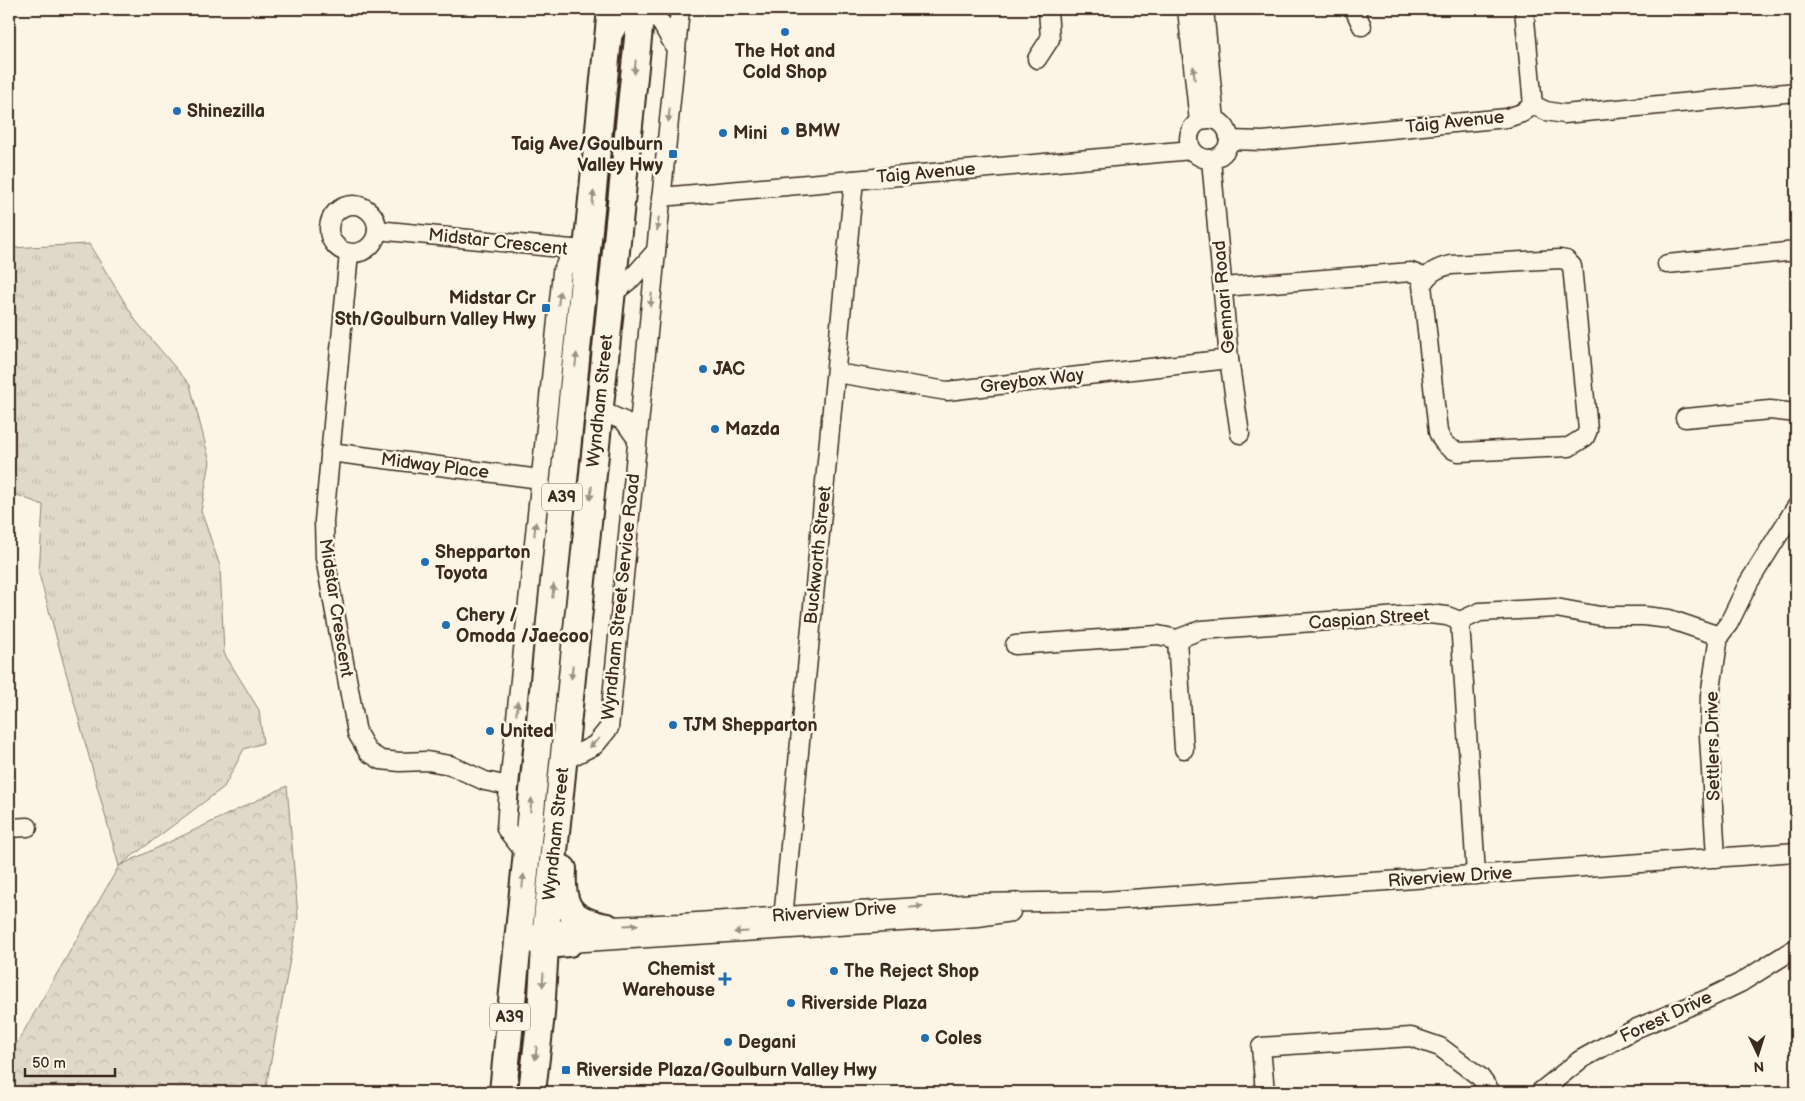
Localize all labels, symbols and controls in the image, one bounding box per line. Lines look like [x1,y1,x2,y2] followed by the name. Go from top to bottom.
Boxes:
[779,26,791,38] marker: The Hot and Cold Shop
[735,41,835,83] place label: The Hot and Cold Shop
[630,59,638,75] one-way arrow
[1190,65,1198,81] one-way arrow
[187,101,265,122] place label: Shinezilla
[171,105,183,117] marker: Shinezilla
[1405,106,1506,138] street label: Taig Avenue
[665,107,673,123] one-way arrow
[795,121,840,142] place label: BMW
[733,123,767,144] place label: Mini
[779,125,791,137] marker: BMW
[717,127,729,139] marker: Mini
[511,134,664,176] place label: Taig Ave/Goulburn Valley Hwy
[667,148,679,160] marker: Taig Ave/Goulburn Valley Hwy
[876,158,977,188] street label: Taig Avenue
[589,190,597,206] one-way arrow
[654,217,662,233] one-way arrow
[427,224,569,260] street label: Midstar Crescent
[1209,239,1239,355] street label: Gennari Road
[335,288,537,330] place label: Midstar Cr Sth/Goulburn Valley Hwy
[555,289,563,305] one-way arrow
[647,292,655,308] one-way arrow
[540,302,552,314] marker: Midstar Cr Sth/Goulburn Valley Hwy
[583,333,617,469] street label: Wyndham Street
[573,352,581,368] one-way arrow
[713,359,745,380] place label: JAC
[697,363,709,375] marker: JAC
[979,364,1086,398] street label: Greybox Way
[725,419,780,440] place label: Mazda
[709,423,721,435] marker: Mazda
[380,449,491,483] street label: Midway Place
[598,473,644,721] street label: Wyndham Street Service Road
[542,484,582,511] road number: A39
[800,484,836,625] street label: Buckworth Street
[586,486,594,502] one-way arrow
[531,520,539,536] one-way arrow
[315,537,357,679] street label: Midstar Crescent
[435,542,531,584] place label: Shepparton Toyota
[419,556,431,568] marker: Shepparton Toyota
[549,583,557,599] one-way arrow
[1308,604,1430,634] street label: Caspian Street
[456,605,589,647] place label: Chery / Omoda /Jaecoo
[440,619,452,631] marker: Chery / Omoda /Jaecoo
[568,665,576,681] one-way arrow
[1702,691,1724,801] street label: Settlers Drive
[513,700,521,716] one-way arrow
[683,715,818,736] place label: TJM Shepparton
[667,719,679,731] marker: TJM Shepparton
[500,721,554,742] place label: United
[484,725,496,737] marker: United
[588,738,601,748] one-way arrow
[539,766,573,902] street label: Wyndham Street
[527,797,535,813] one-way arrow
[1387,862,1513,892] street label: Riverview Drive
[519,873,527,889] one-way arrow
[771,897,897,927] street label: Riverview Drive
[908,903,924,911] one-way arrow
[623,921,639,929] one-way arrow
[733,929,749,937] one-way arrow
[622,959,715,1001] place label: Chemist Warehouse
[844,961,979,982] place label: The Reject Shop
[828,965,840,977] marker: The Reject Shop
[538,972,546,988] one-way arrow
[719,973,731,985] marker: Chemist Warehouse
[1617,986,1716,1047] street label: Forest Drive
[801,993,927,1014] place label: Riverside Plaza
[785,997,797,1009] marker: Riverside Plaza
[490,1004,530,1030] road number: A39
[935,1028,982,1049] place label: Coles
[1732,1028,1782,1078] north arrow
[738,1032,796,1053] place label: Degani
[919,1032,931,1044] marker: Coles
[722,1036,734,1048] marker: Degani
[25,1046,115,1078] scale bar
[532,1046,540,1062] one-way arrow
[32,1054,66,1073] text: 50 m
[1753,1058,1765,1075] text: N
[576,1060,878,1081] place label: Riverside Plaza/Goulburn Valley Hwy
[560,1064,572,1076] marker: Riverside Plaza/Goulburn Valley Hwy

